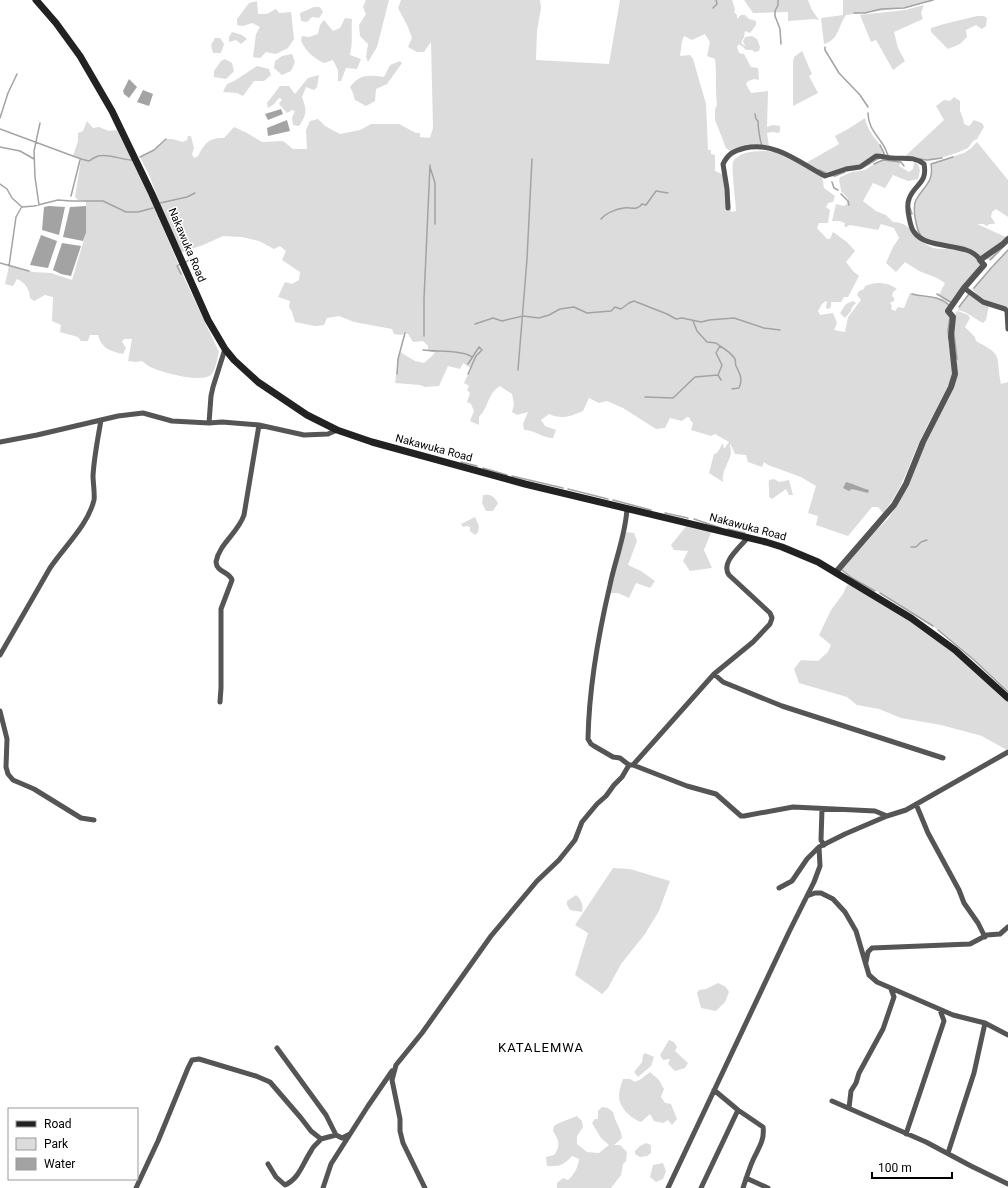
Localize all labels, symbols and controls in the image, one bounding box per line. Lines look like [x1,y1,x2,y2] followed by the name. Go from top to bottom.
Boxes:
[166,206,208,284] street label: Nakawuka Road
[394,431,474,465] street label: Nakawuka Road
[708,510,788,544] street label: Nakawuka Road
[498,1040,584,1055] district label: KATALEMWA
[8,1108,138,1180] legend
[44,1117,72,1131] text: Road
[44,1137,69,1151] text: Park
[872,1154,952,1180] scale bar
[44,1157,75,1171] text: Water
[878,1161,912,1175] text: 100 m

